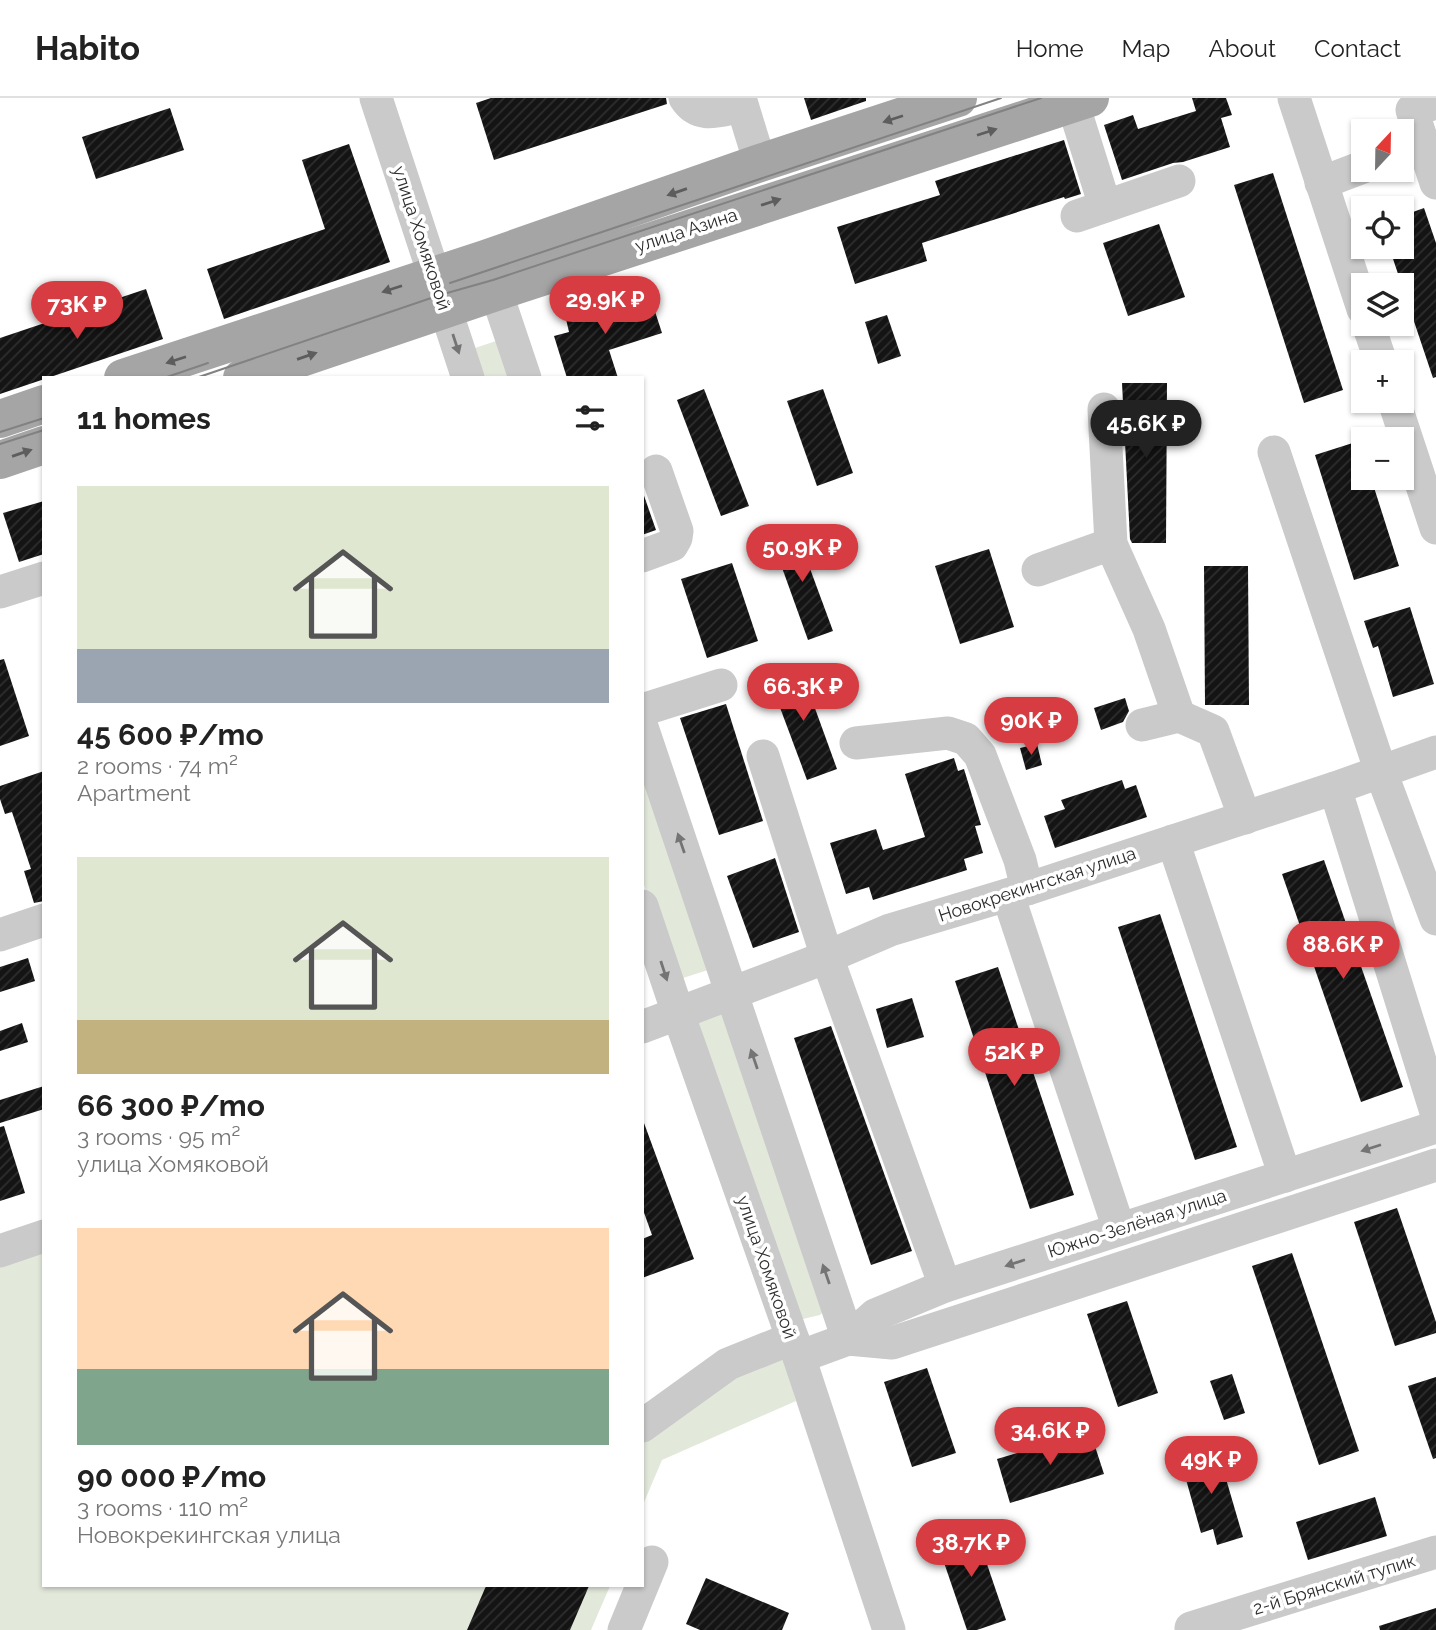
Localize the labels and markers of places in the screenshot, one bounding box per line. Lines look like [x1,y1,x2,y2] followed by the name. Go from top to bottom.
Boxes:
[540,276,670,336] pin: 29.9K ₽
[28,282,126,341] pin: 73K ₽
[1081,400,1211,460] pin: 45.6K ₽
[737,524,867,584] pin: 50.9K ₽
[738,664,868,723] pin: 66.3K ₽
[982,698,1080,757] pin: 90K ₽
[1278,922,1408,981] pin: 88.6K ₽
[965,1028,1063,1088] pin: 52K ₽
[985,1408,1115,1467] pin: 34.6K ₽
[1162,1436,1260,1496] pin: 49K ₽
[906,1520,1036,1579] pin: 38.7K ₽

